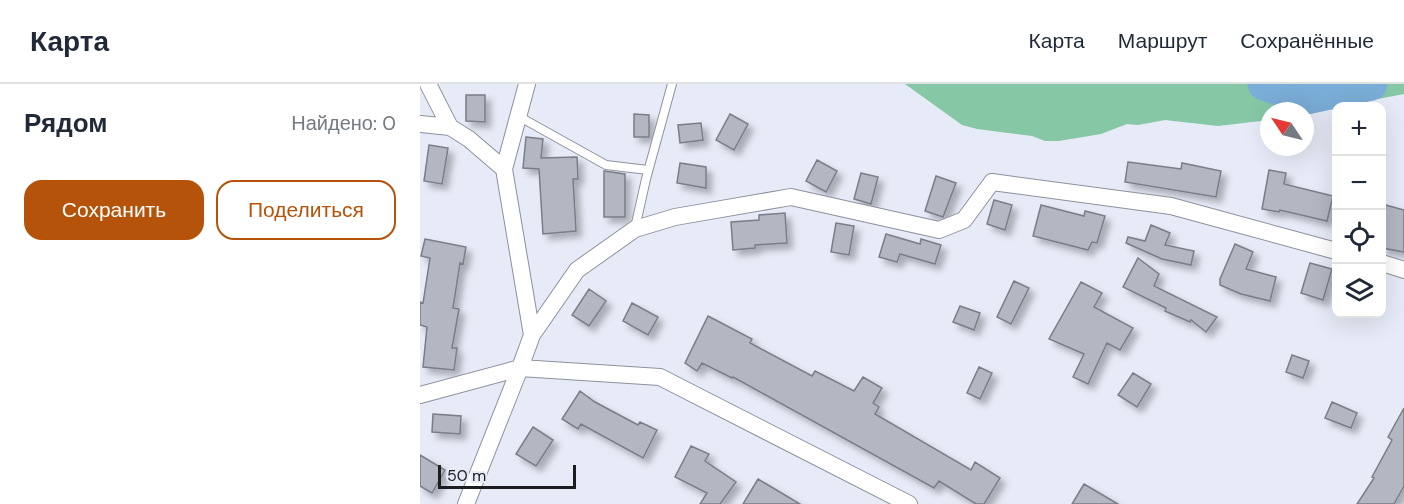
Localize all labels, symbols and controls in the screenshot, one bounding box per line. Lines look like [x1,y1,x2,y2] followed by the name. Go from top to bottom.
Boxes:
[30,23,109,60] text: Карта
[1029,27,1085,55] text: Карта
[1118,27,1207,55] text: Маршрут
[1240,27,1374,55] text: Сохранённые
[1260,102,1314,156] north arrow
[1332,102,1386,318] map controls
[1332,102,1386,156] button: +
[24,106,107,140] text: Рядом
[291,110,396,136] text: Найдено: 0
[1332,156,1386,210] button: −
[24,180,204,240] button: Сохранить
[216,180,396,240] button: Поделиться
[1332,210,1386,264] button: locate
[1332,264,1386,318] button: layers
[438,462,576,490] scale bar
[447,465,486,486] text: 50 m

